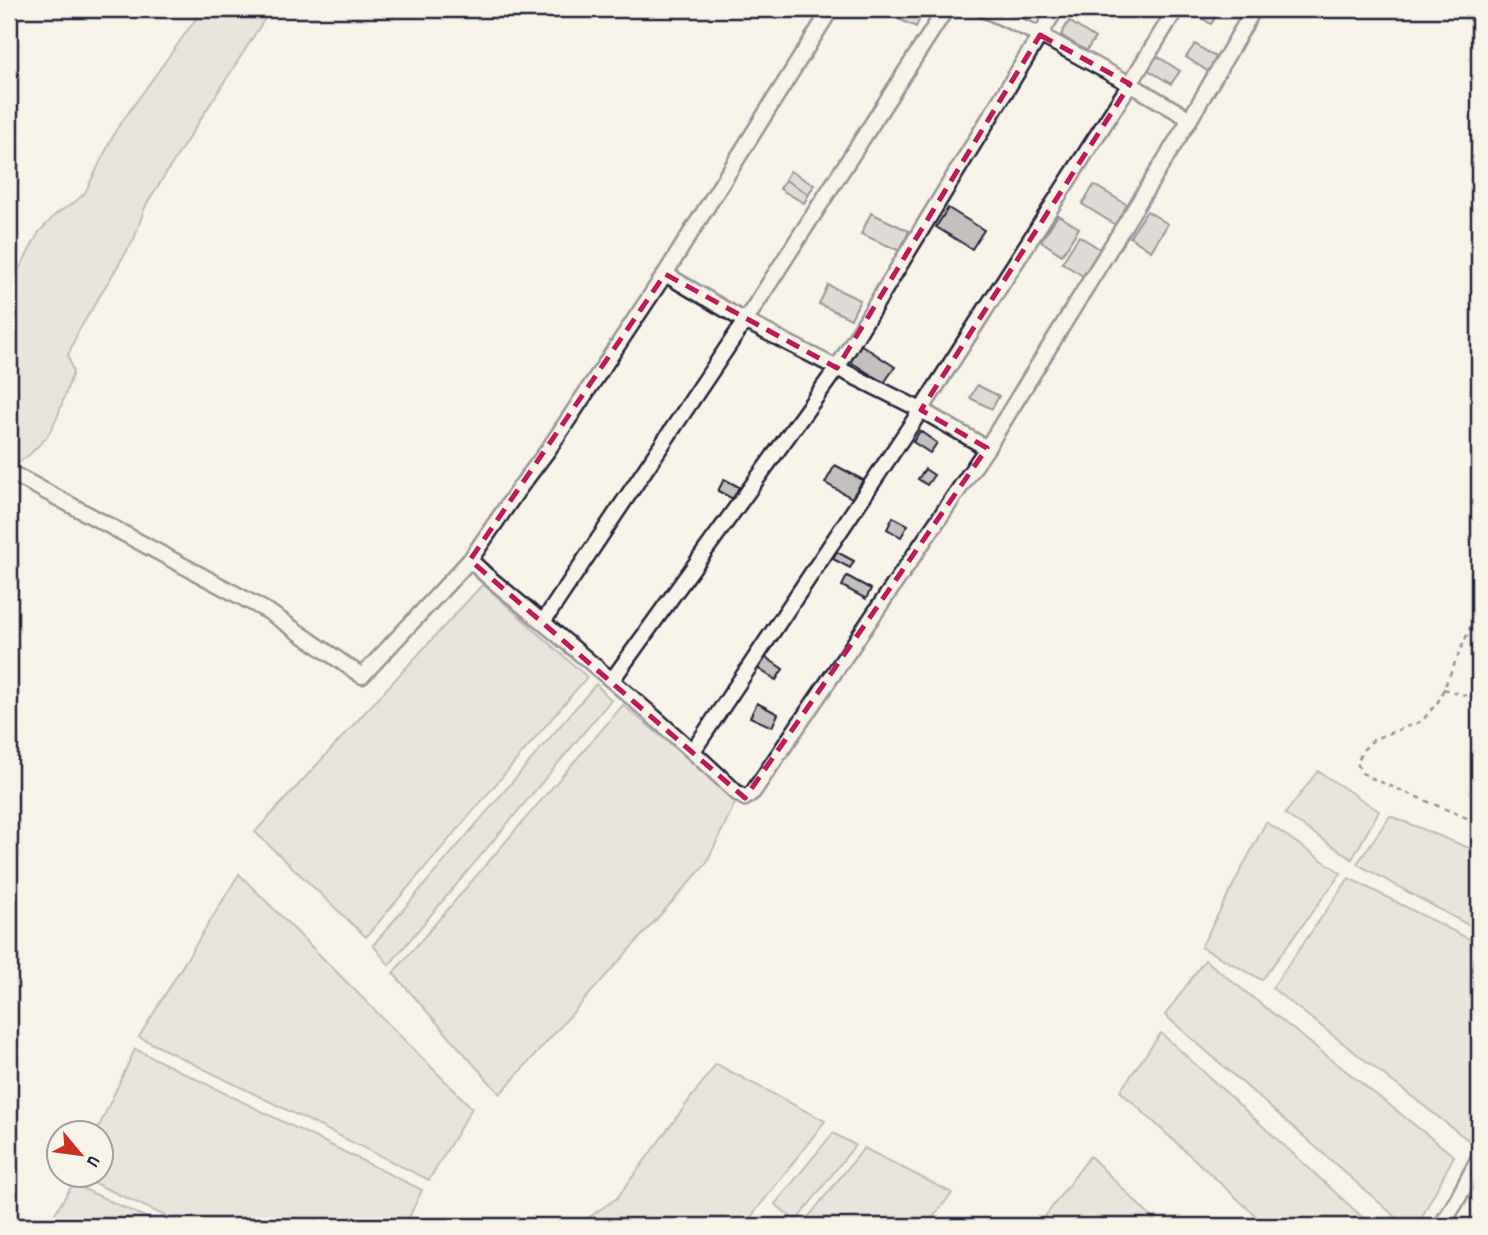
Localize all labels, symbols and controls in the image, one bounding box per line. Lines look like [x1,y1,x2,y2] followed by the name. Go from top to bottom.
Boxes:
[46,1120,116,1190] north arrow
[78,1150,106,1171] text: U

